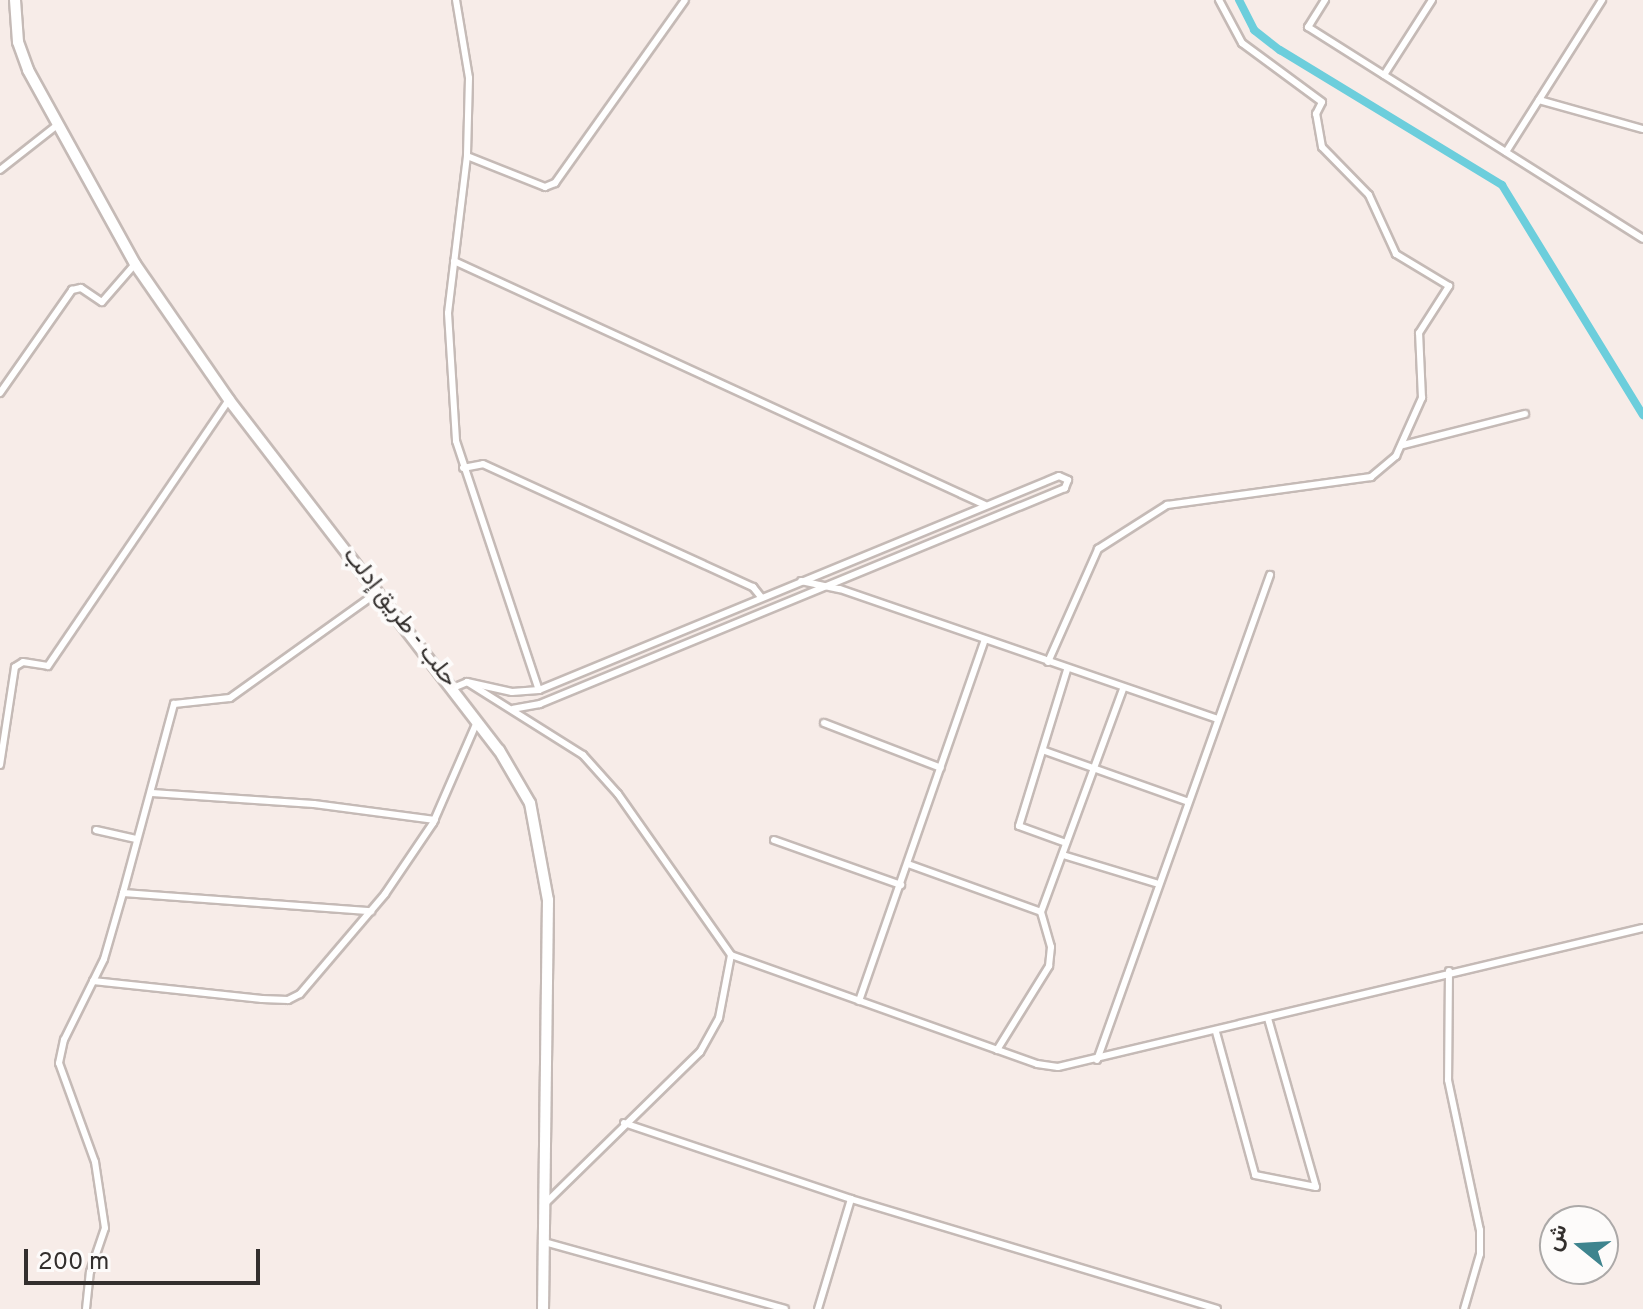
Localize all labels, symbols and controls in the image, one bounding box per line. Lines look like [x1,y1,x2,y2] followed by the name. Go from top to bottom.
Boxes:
[335,542,463,694] street label: حلب - طريق إدلب
[1539,1205,1619,1285] north arrow
[1541,1221,1575,1255] text: ش
[28,1233,264,1283] scale bar
[38,1248,109,1278] text: 200 m

